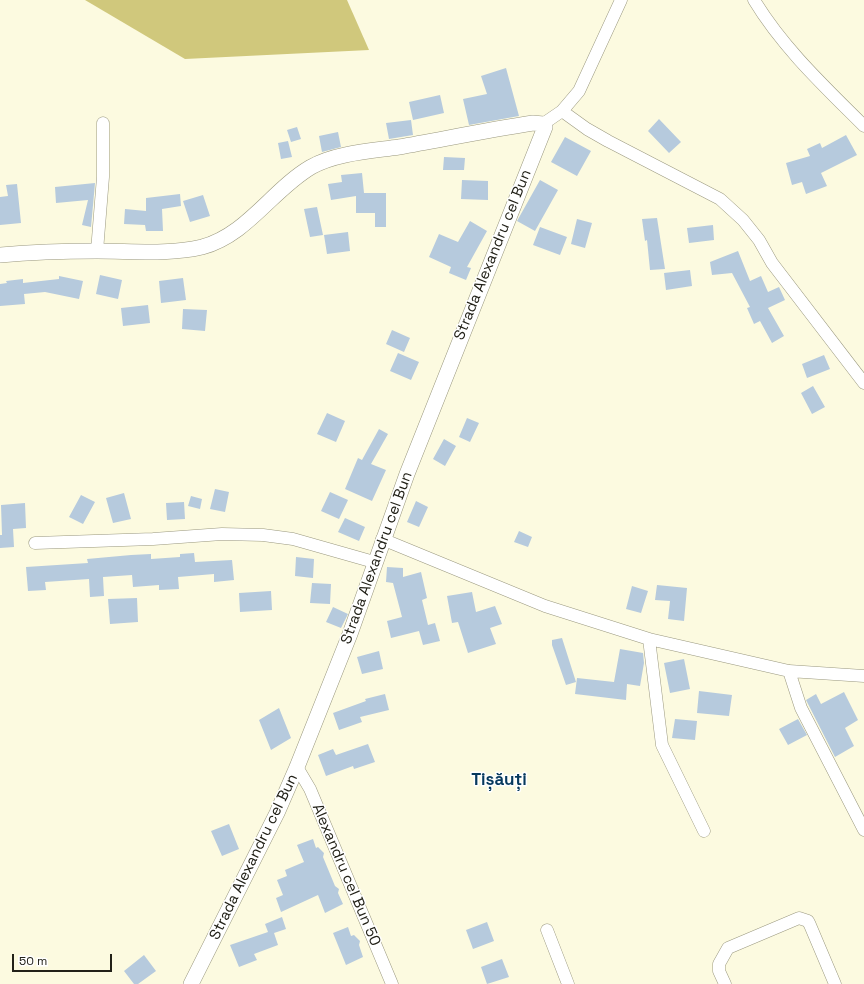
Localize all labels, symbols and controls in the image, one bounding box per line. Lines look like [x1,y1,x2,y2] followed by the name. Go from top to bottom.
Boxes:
[451,167,535,343] street label: Strada Alexandru cel Bun
[337,469,417,647] street label: Strada Alexandru cel Bun
[471,770,527,790] district label: Tișăuți
[206,771,302,943] street label: Strada Alexandru cel Bun
[308,801,384,949] street label: Alexandru cel Bun 50
[14,946,114,972] scale bar
[19,953,47,969] text: 50 m

